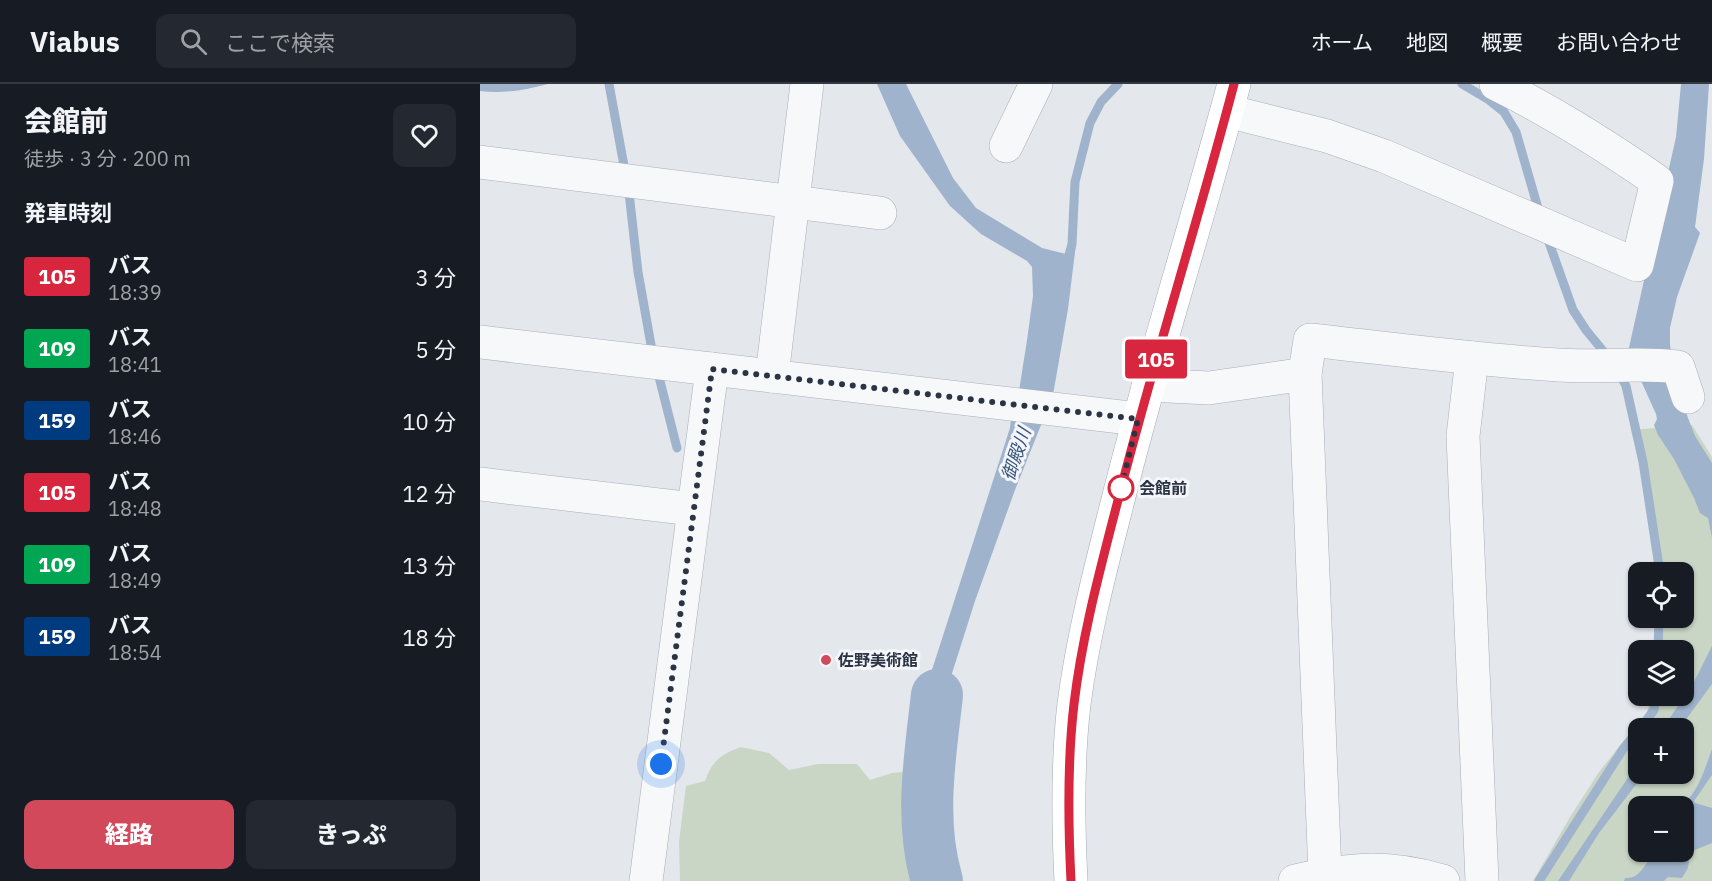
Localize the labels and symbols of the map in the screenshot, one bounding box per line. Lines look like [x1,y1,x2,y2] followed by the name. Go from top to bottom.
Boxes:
[1122,340,1190,378] line badge: 105
[996,423,1036,483] water label: 御殿川
[1108,475,1134,501] marker: 会館前
[1139,478,1187,498] place label: 会館前
[837,650,918,670] place label: 佐野美術館
[819,653,833,667] marker: 佐野美術館
[646,749,676,779] your location

